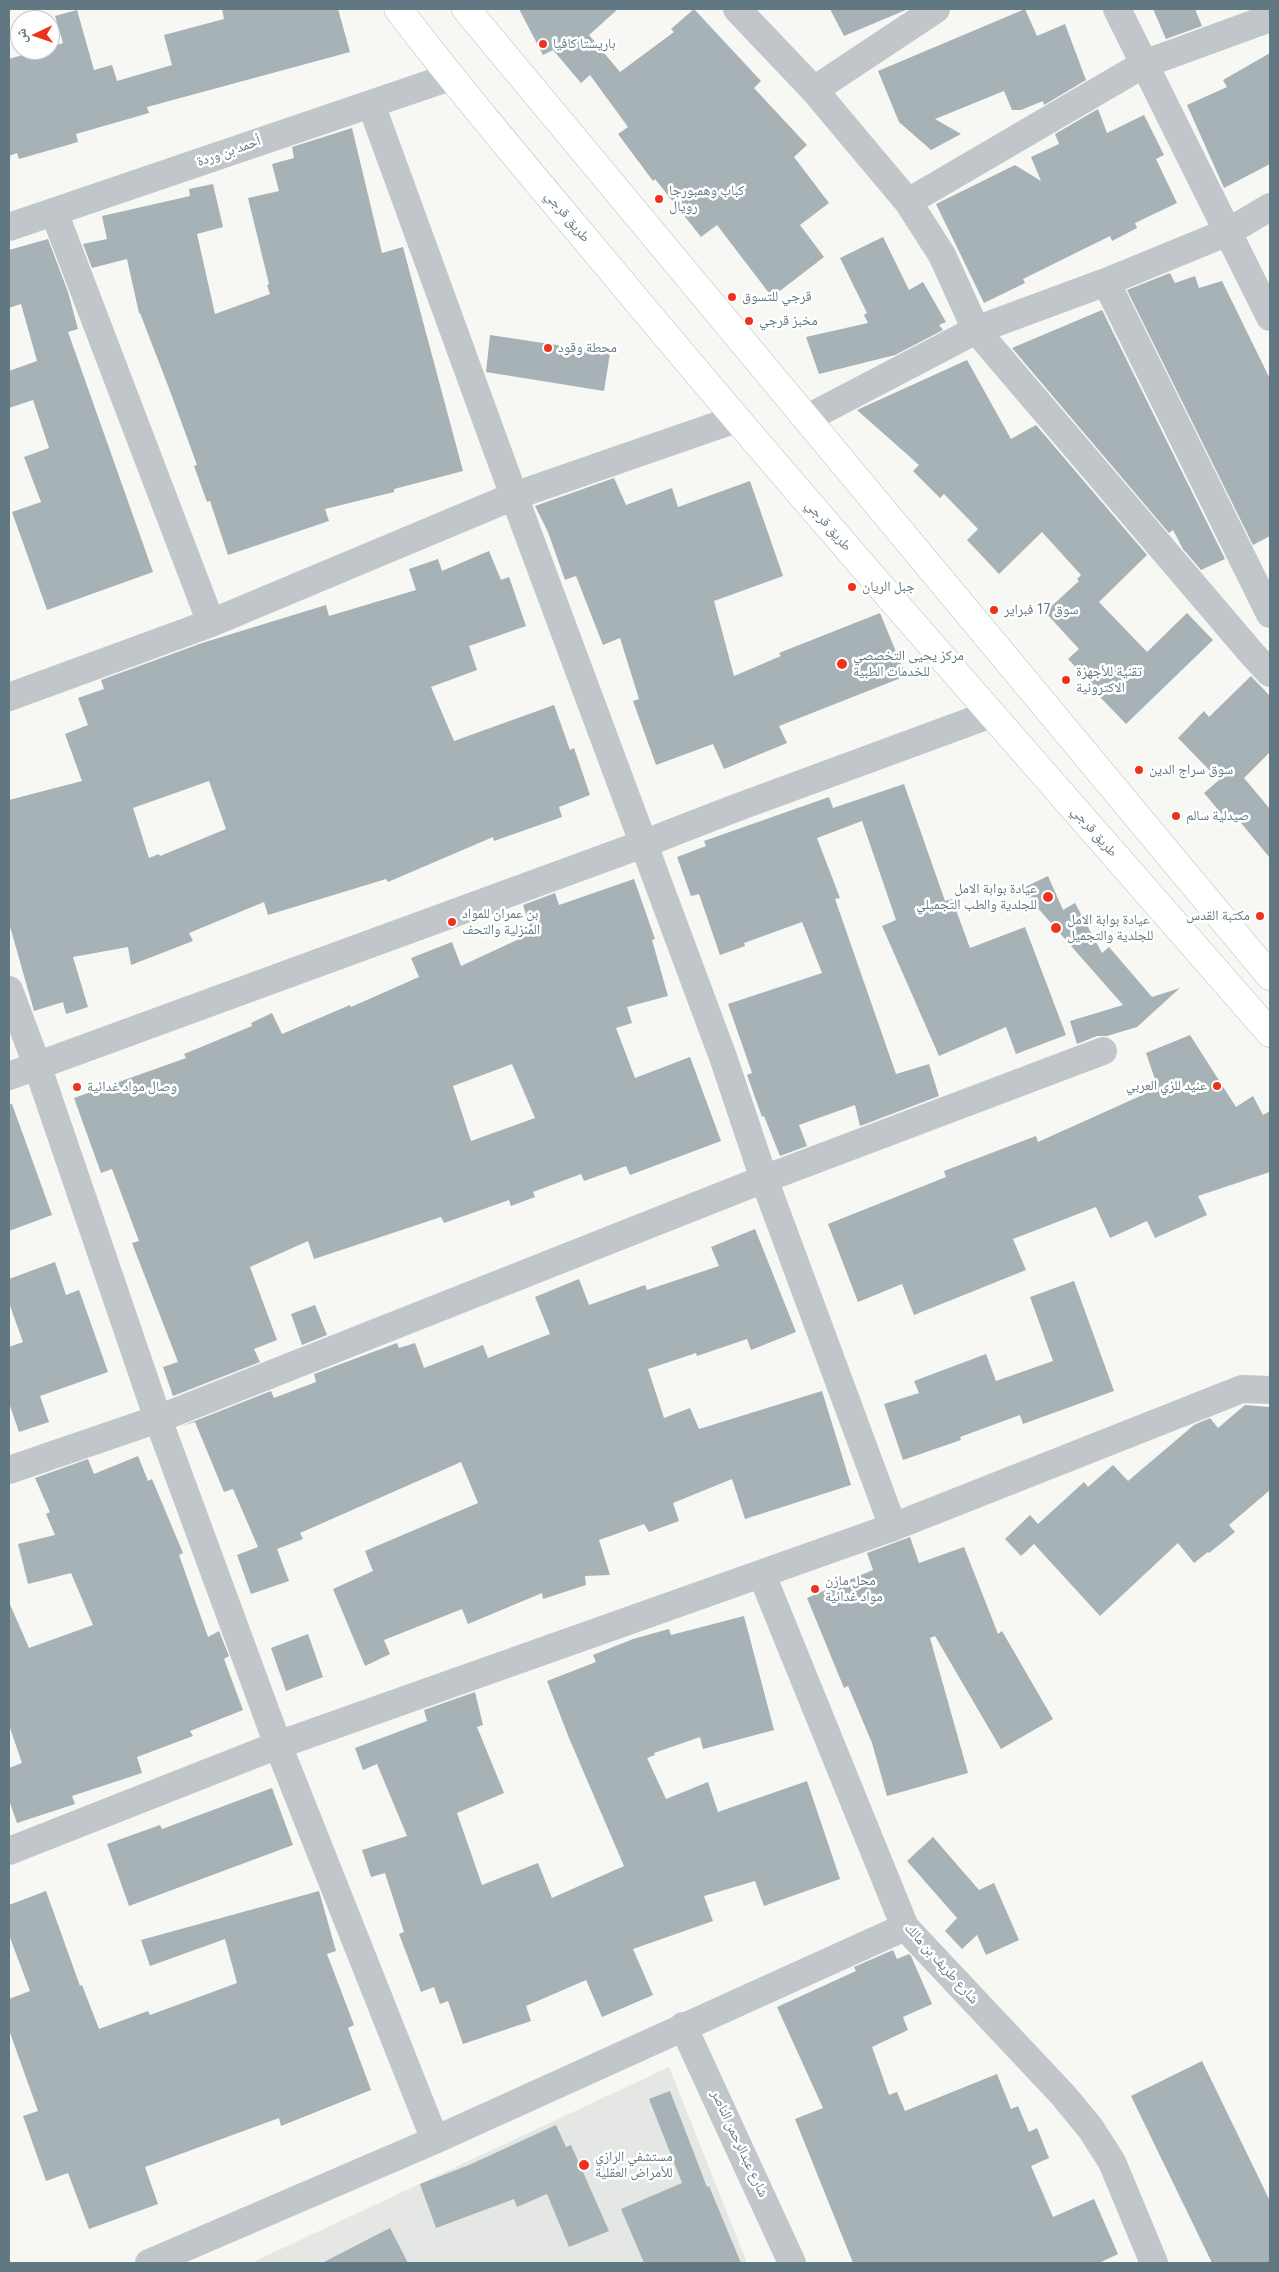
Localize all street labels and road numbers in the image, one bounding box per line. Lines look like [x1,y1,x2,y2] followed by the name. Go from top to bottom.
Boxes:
[195,133,263,171] street label: أحمد بن وردة
[541,188,593,246] street label: طريق قرجي
[801,497,855,555] street label: طريق قرجي
[1067,803,1121,861] street label: طريق قرجي
[900,1920,982,2008] street label: شارع طريف بن مالك
[707,2088,771,2200] street label: شارع عبدالرحمن الناصر

